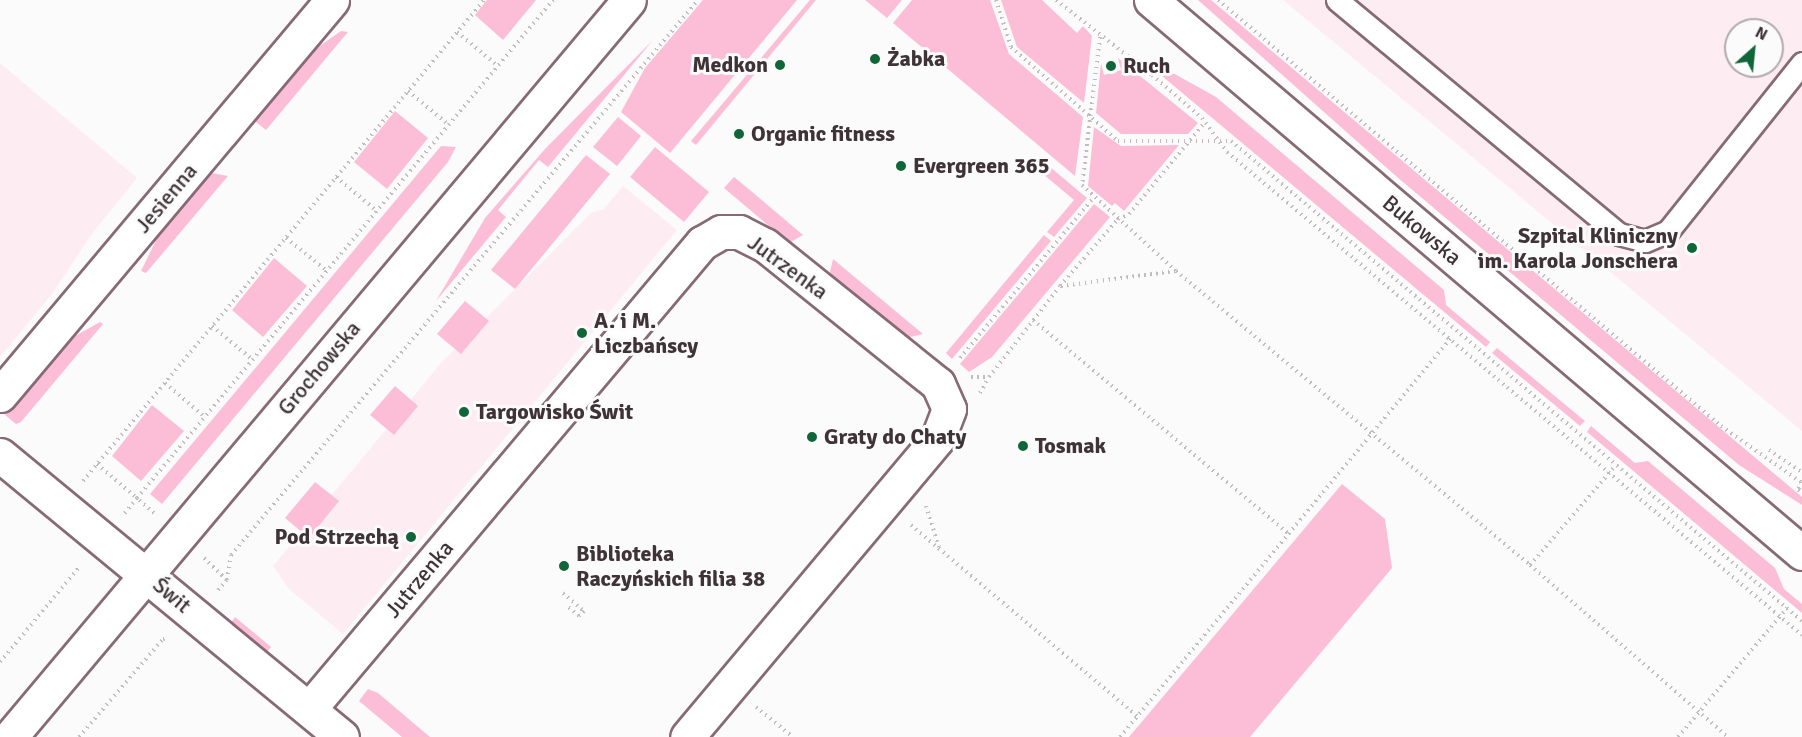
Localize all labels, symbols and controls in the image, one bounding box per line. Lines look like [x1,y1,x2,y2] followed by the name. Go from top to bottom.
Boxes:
[1724,18,1784,78] north arrow
[1752,22,1771,45] text: N
[887,46,945,72] place label: Żabka
[692,52,768,78] place label: Medkon
[868,52,882,66] marker: Żabka
[1123,53,1171,79] place label: Ruch
[773,58,787,72] marker: Medkon
[1104,59,1118,73] marker: Ruch
[751,121,895,147] place label: Organic fitness
[732,127,746,141] marker: Organic fitness
[913,153,1050,179] place label: Evergreen 365
[129,158,203,238] street label: Jesienna
[894,159,908,173] marker: Evergreen 365
[1377,189,1467,271] street label: Bukowska
[1478,222,1678,274] place label: Szpital Kliniczny im. Karola Jonschera
[743,229,833,305] street label: Jutrzenka
[1683,239,1701,257] marker: Szpital Kliniczny im. Karola Jonschera
[594,307,698,358] place label: A. i M. Liczbańscy
[272,316,366,420] street label: Grochowska
[575,326,589,340] marker: A. i M. Liczbańscy
[476,399,633,425] place label: Targowisko Świt
[457,405,471,419] marker: Targowisko Świt
[824,424,966,450] place label: Graty do Chaty
[805,430,819,444] marker: Graty do Chaty
[1035,433,1106,459] place label: Tosmak
[1016,439,1030,453] marker: Tosmak
[275,524,399,550] place label: Pod Strzechą
[404,530,418,544] marker: Pod Strzechą
[379,535,459,623] street label: Jutrzenka
[576,540,765,592] place label: Biblioteka Raczyńskich filia 38
[557,559,571,573] marker: Biblioteka Raczyńskich filia 38
[148,572,196,618] street label: Świt

